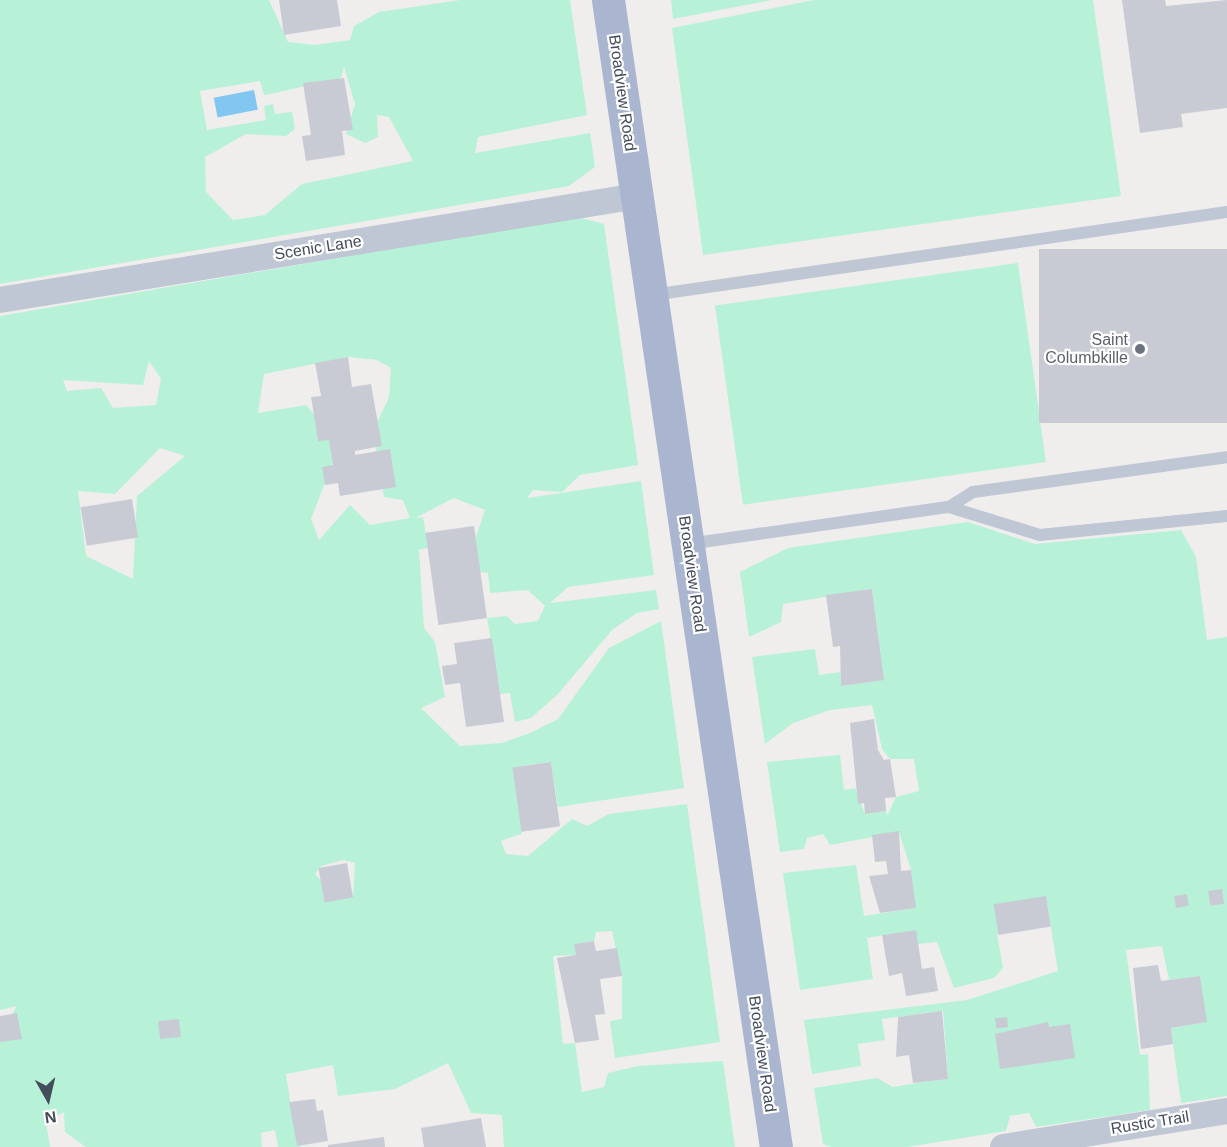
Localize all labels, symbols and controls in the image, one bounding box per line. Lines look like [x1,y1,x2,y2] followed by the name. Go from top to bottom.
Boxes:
[604,34,640,152] street label: Broadview Road
[273,232,363,264] street label: Scenic Lane
[1045,330,1128,368] place label: Saint Columbkille
[1133,342,1147,356] marker: Saint Columbkille
[674,515,710,633] street label: Broadview Road
[744,995,780,1113] street label: Broadview Road
[18,1069,78,1129] north arrow
[1109,1107,1191,1139] street label: Rustic Trail
[44,1108,57,1127] text: N

